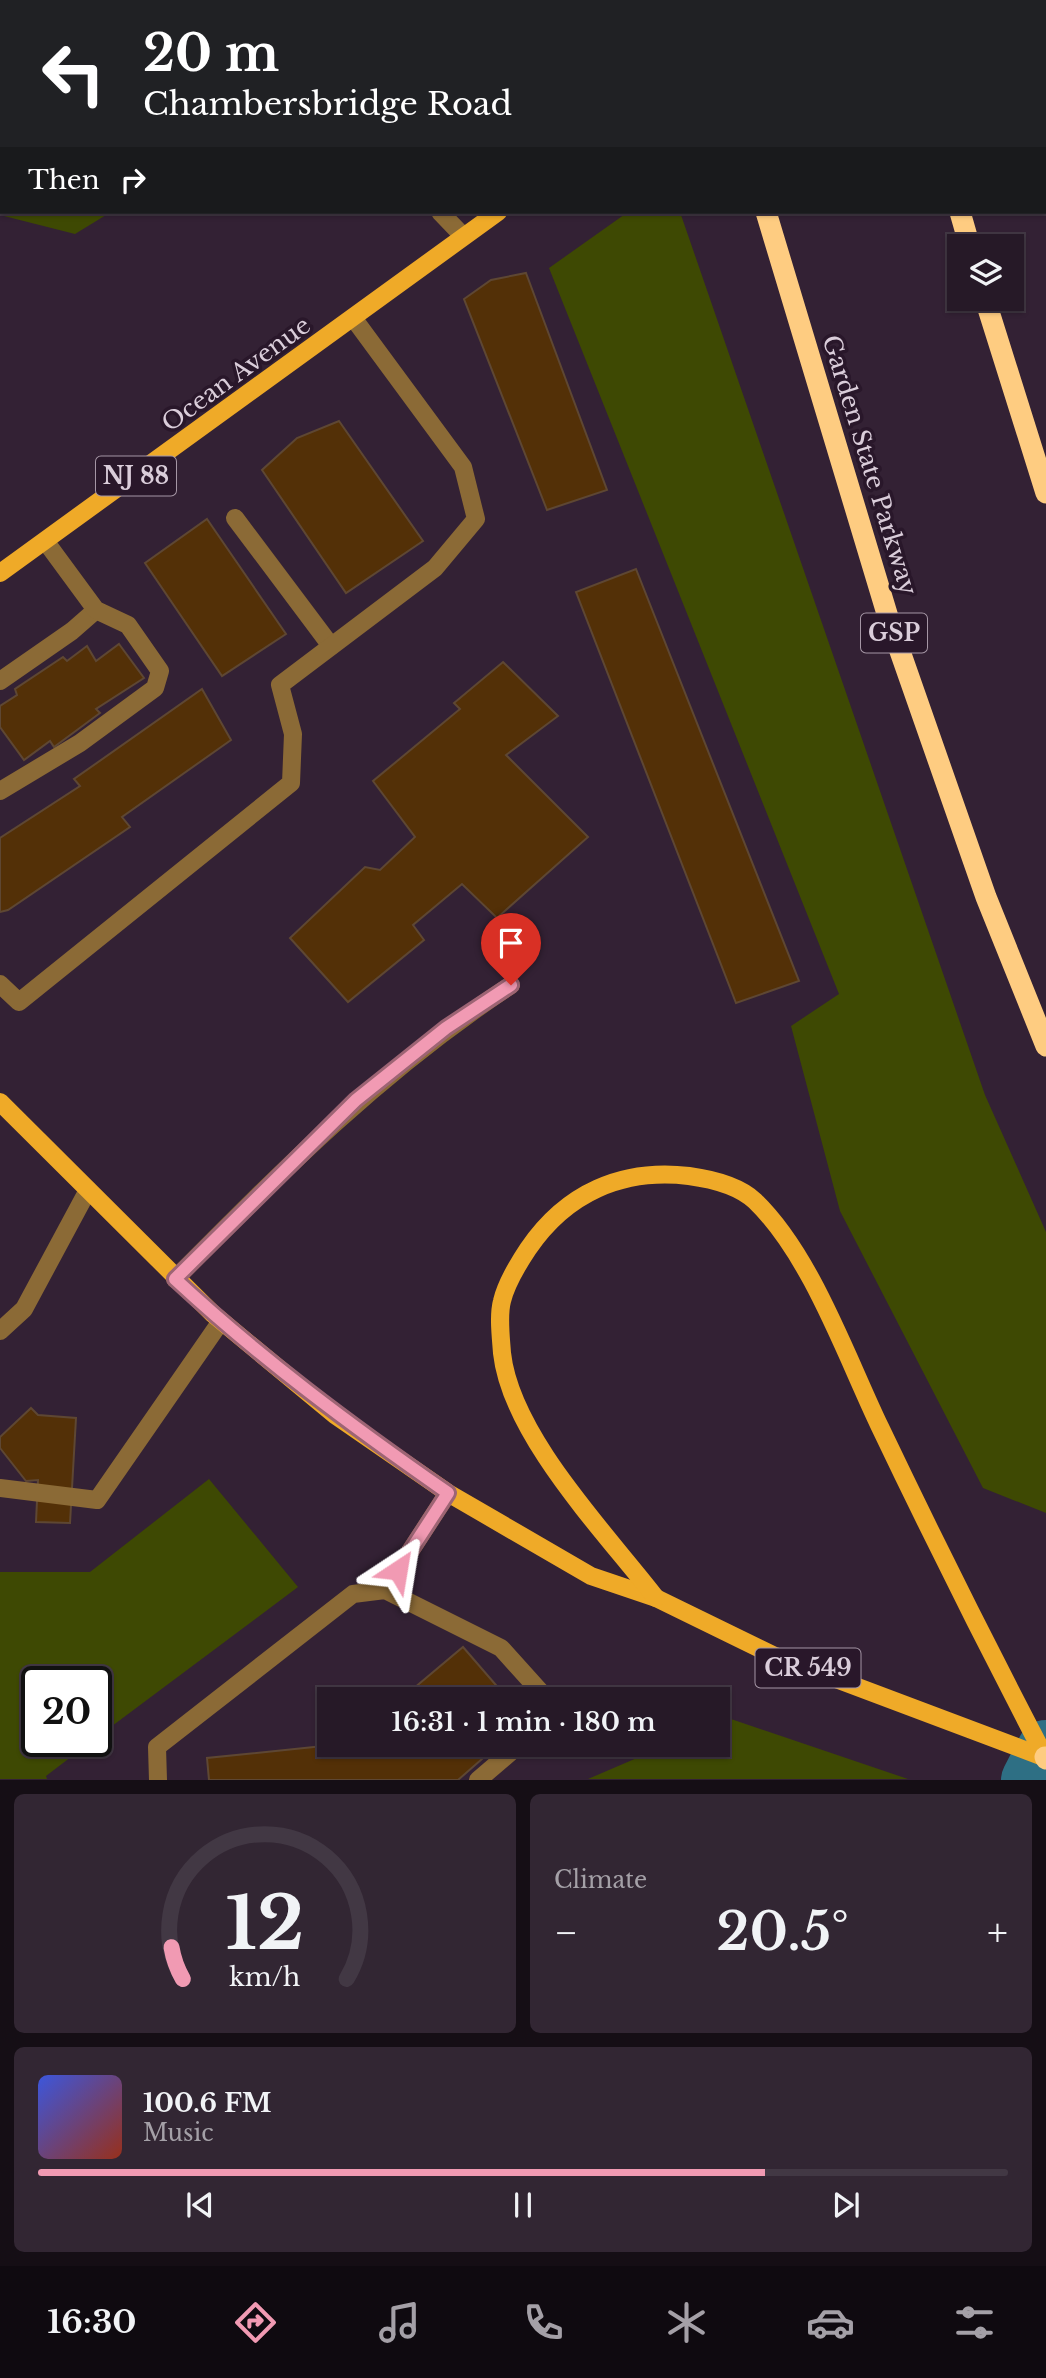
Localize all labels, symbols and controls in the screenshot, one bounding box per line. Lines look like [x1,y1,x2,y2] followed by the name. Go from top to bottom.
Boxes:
[143,23,279,84] text: 20 m
[28,28,119,119] icon: left
[143,84,512,124] text: Chambersbridge Road
[114,161,152,199] icon: right
[28,164,100,196] text: Then
[947,234,1024,311] map controls
[947,234,1024,311] button: layers
[156,310,316,438] street label: Ocean Avenue
[817,332,924,599] street label: Garden State Parkway
[96,456,176,496] road number: NJ 88
[861,614,927,652] road number: GSP
[481,913,541,985] pin
[492,924,530,962] icon: arrive
[361,1533,435,1607] position arrow
[756,1648,860,1688] road number: CR 549
[21,1666,112,1757] speed limit sign: 20
[391,1706,656,1738] text: 16:31 · 1 min · 180 m
[554,1866,647,1894] text: Climate
[225,1879,305,1970] text: 12
[716,1900,849,1964] text: 20.5°
[554,1909,578,1956] text: −
[987,1909,1008,1956] text: +
[230,1962,300,1993] text: km/h
[143,2087,272,2119] text: 100.6 FM
[143,2119,214,2147] text: Music
[181,2186,219,2224] icon: previous
[504,2186,542,2224] icon: pause
[827,2186,865,2224] icon: next
[231,2298,280,2347] icon: directions
[375,2298,424,2347] icon: music
[519,2298,568,2347] icon: phone
[662,2298,711,2347] icon: climate
[806,2298,855,2347] icon: car
[950,2298,999,2347] icon: filters
[47,2302,137,2342] text: 16:30

